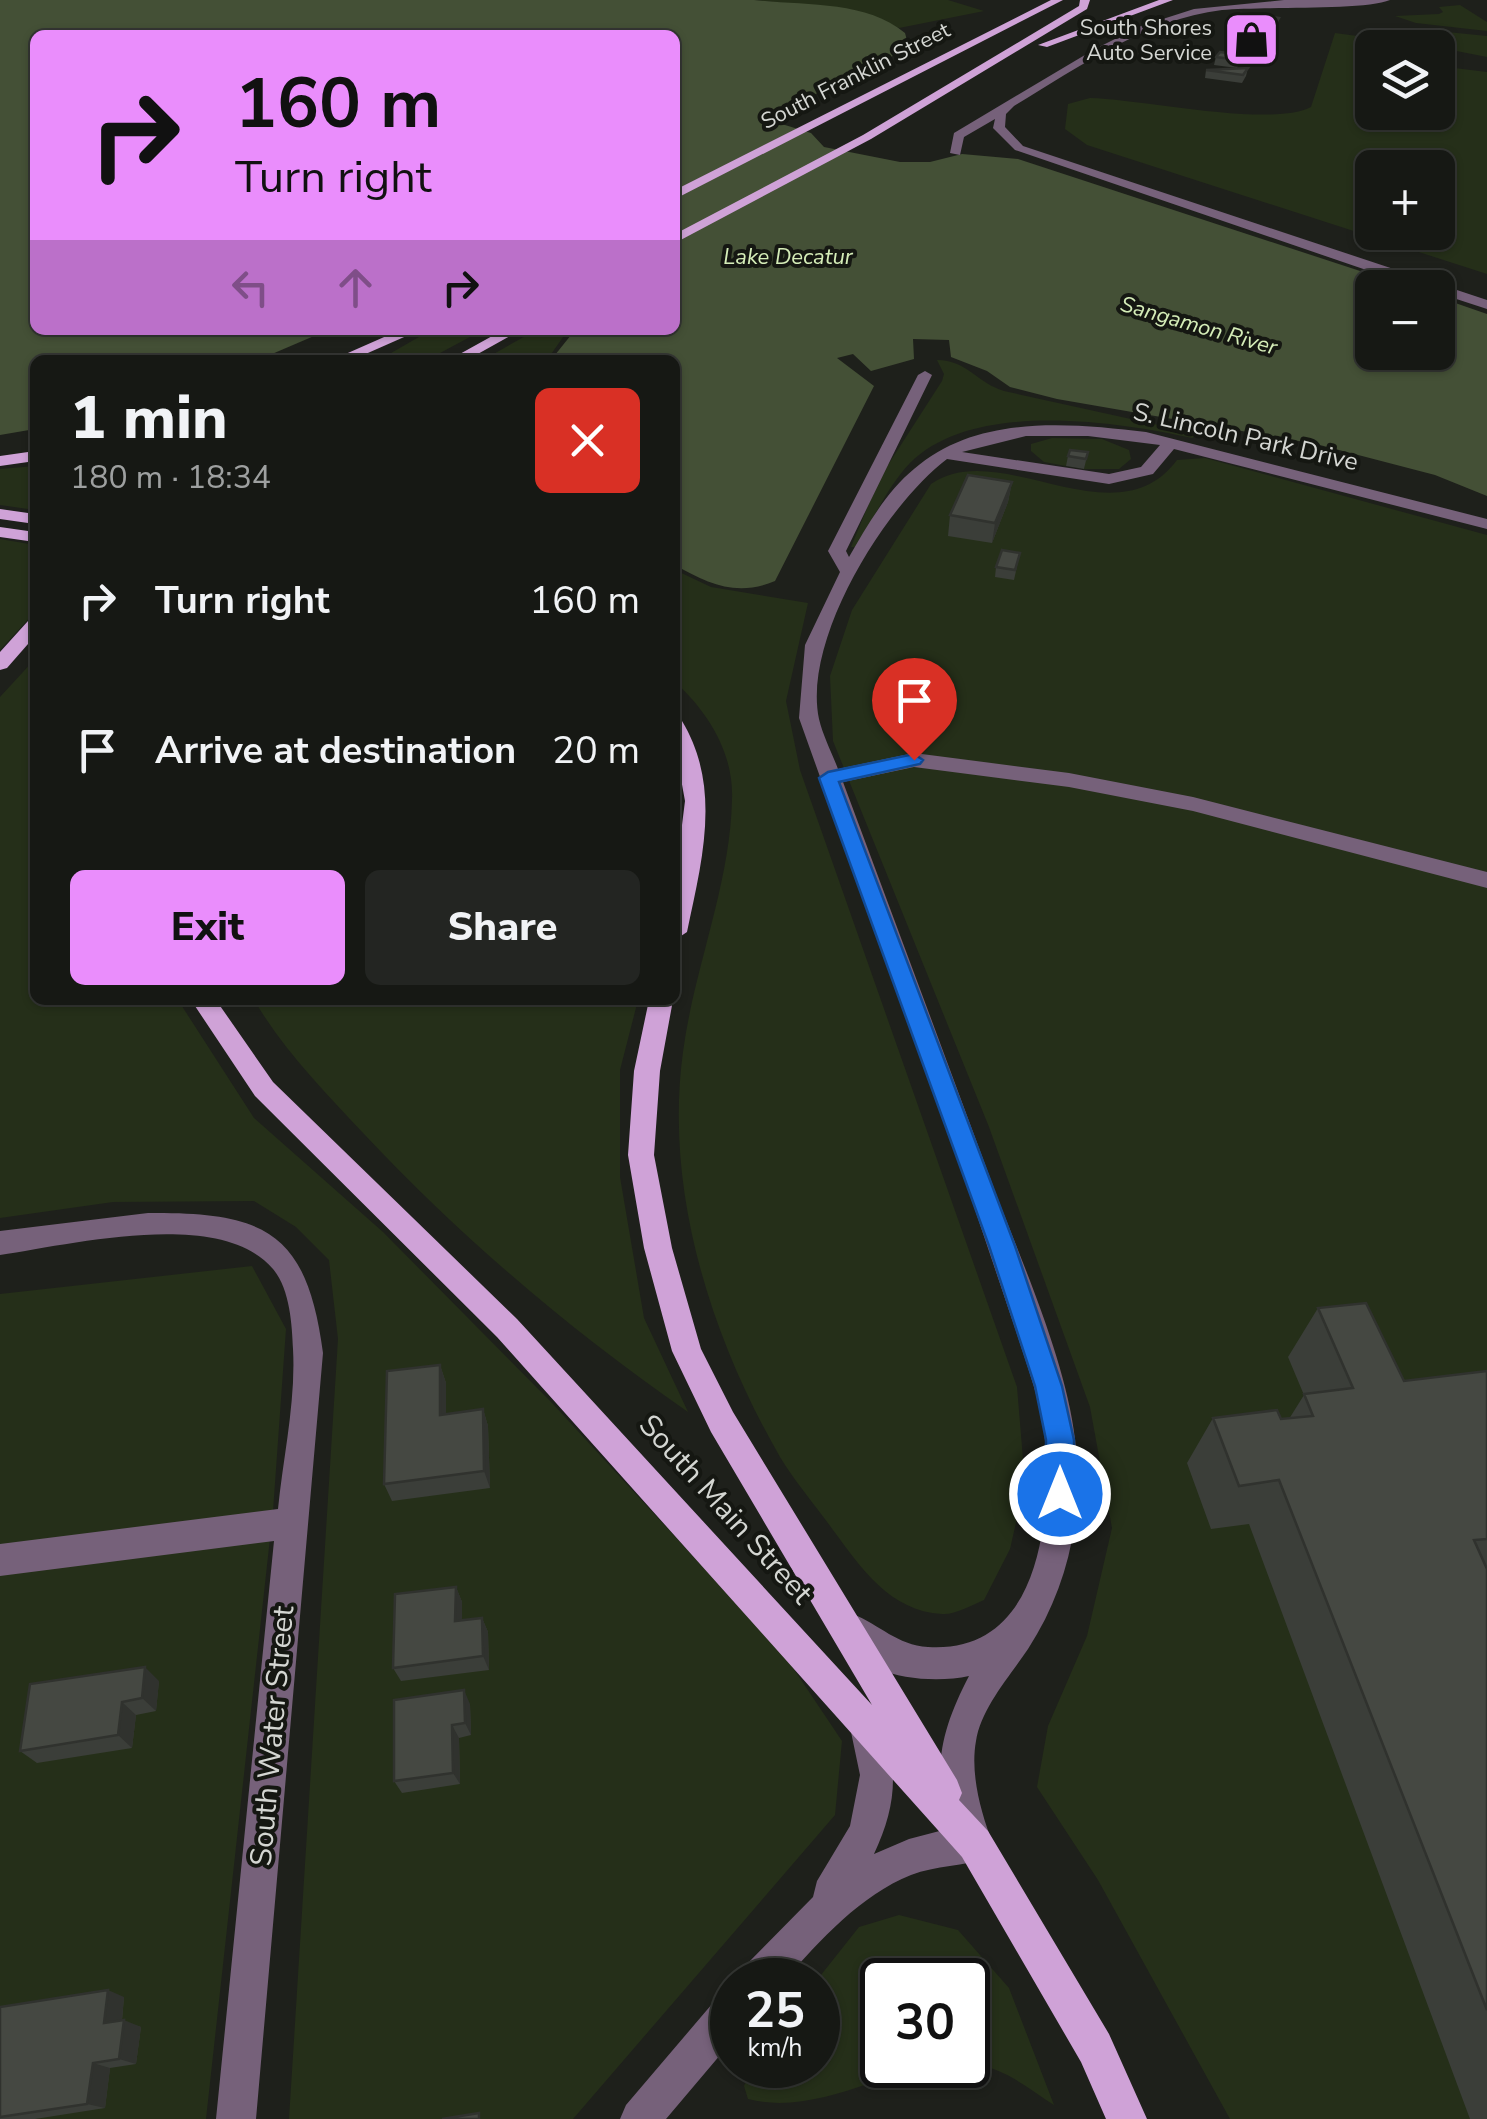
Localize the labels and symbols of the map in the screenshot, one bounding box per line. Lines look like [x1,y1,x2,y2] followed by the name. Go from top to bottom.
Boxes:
[1221,10,1281,70] shop icon: South Shores Auto Service
[1080,13,1212,68] place label: South Shores Auto Service
[756,15,955,137] street label: South Franklin Street
[723,242,854,272] water label: Lake Decatur
[1117,289,1282,363] water label: Sangamon River
[1130,395,1362,479] street label: S. Lincoln Park Drive
[872,658,957,761] pin
[629,1406,822,1613] street label: South Main Street
[1008,1442,1112,1546] position arrow
[241,1604,304,1868] street label: South Water Street
[860,1958,990,2088] speed limit sign: 30

